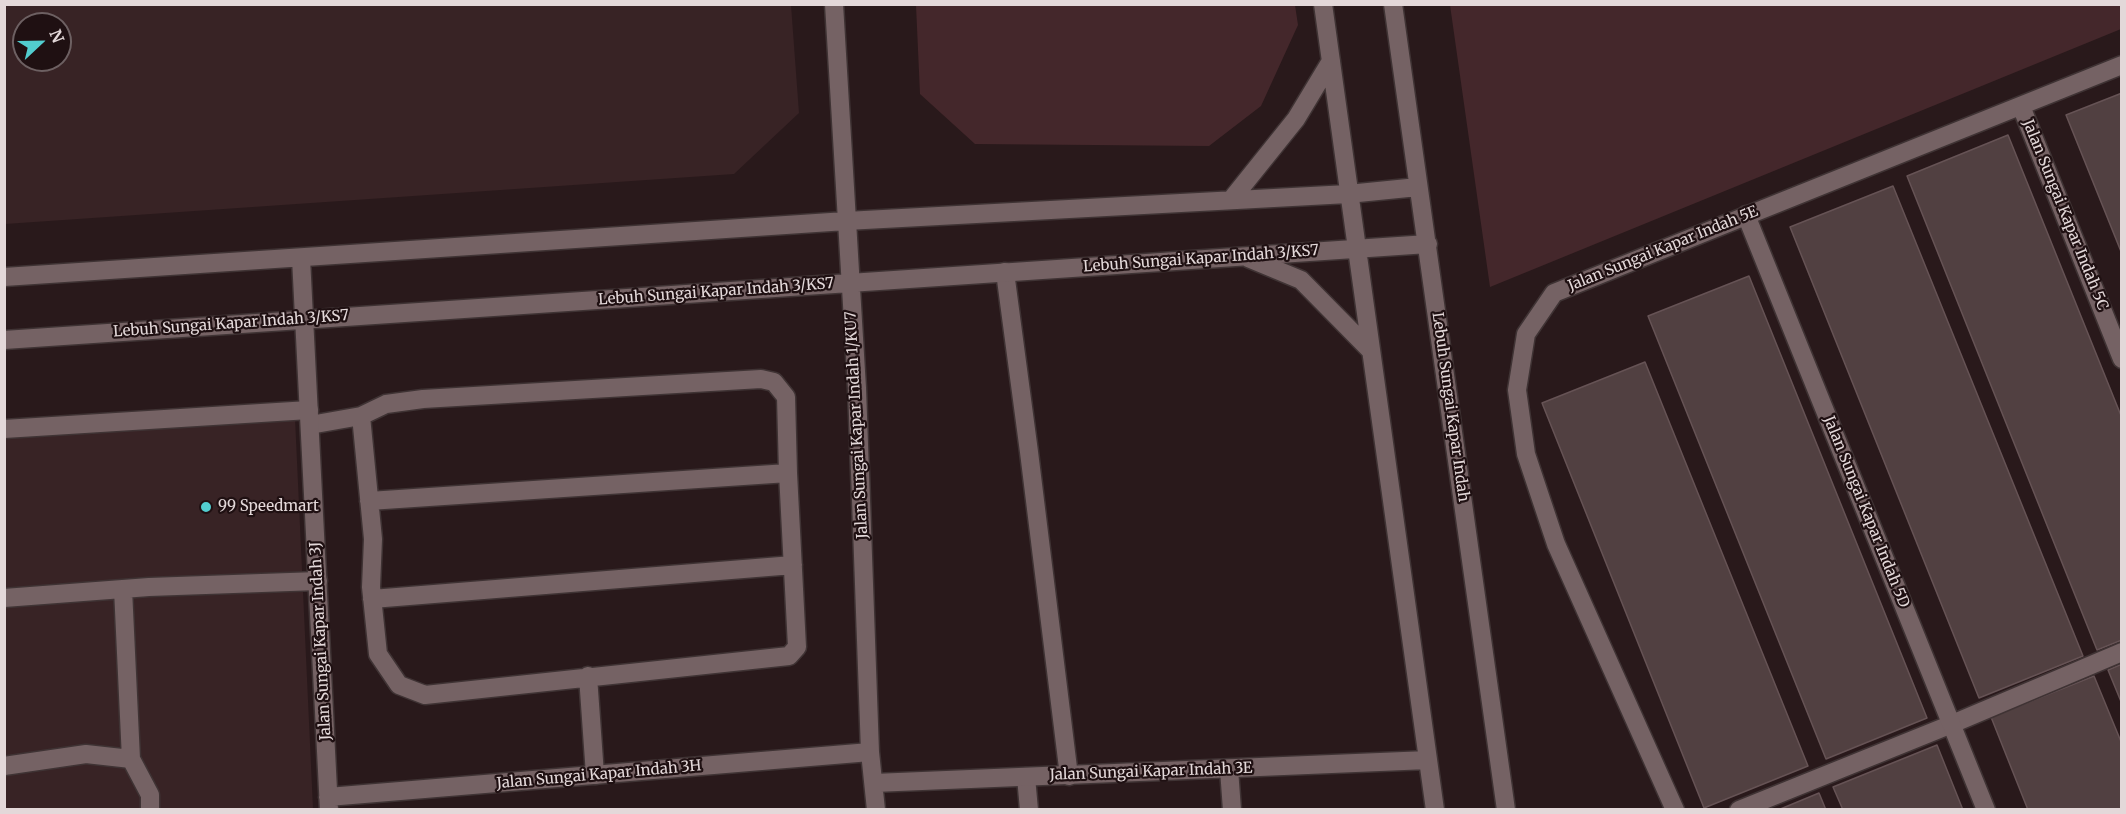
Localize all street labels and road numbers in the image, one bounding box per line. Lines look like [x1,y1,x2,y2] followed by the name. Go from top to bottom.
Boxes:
[2018,117,2112,313] street label: Jalan Sungai Kapar Indah 5C
[1565,203,1761,295] street label: Jalan Sungai Kapar Indah 5E
[1083,242,1319,276] street label: Lebuh Sungai Kapar Indah 3/KS7
[598,275,834,309] street label: Lebuh Sungai Kapar Indah 3/KS7
[113,307,349,341] street label: Lebuh Sungai Kapar Indah 3/KS7
[842,311,872,539] street label: Jalan Sungai Kapar Indah 1/KU7
[1428,311,1472,503] street label: Lebuh Sungai Kapar Indah
[1819,414,1913,610] street label: Jalan Sungai Kapar Indah 5D
[307,541,335,741] street label: Jalan Sungai Kapar Indah 3J
[496,757,702,793] street label: Jalan Sungai Kapar Indah 3H
[1049,759,1253,785] street label: Jalan Sungai Kapar Indah 3E

